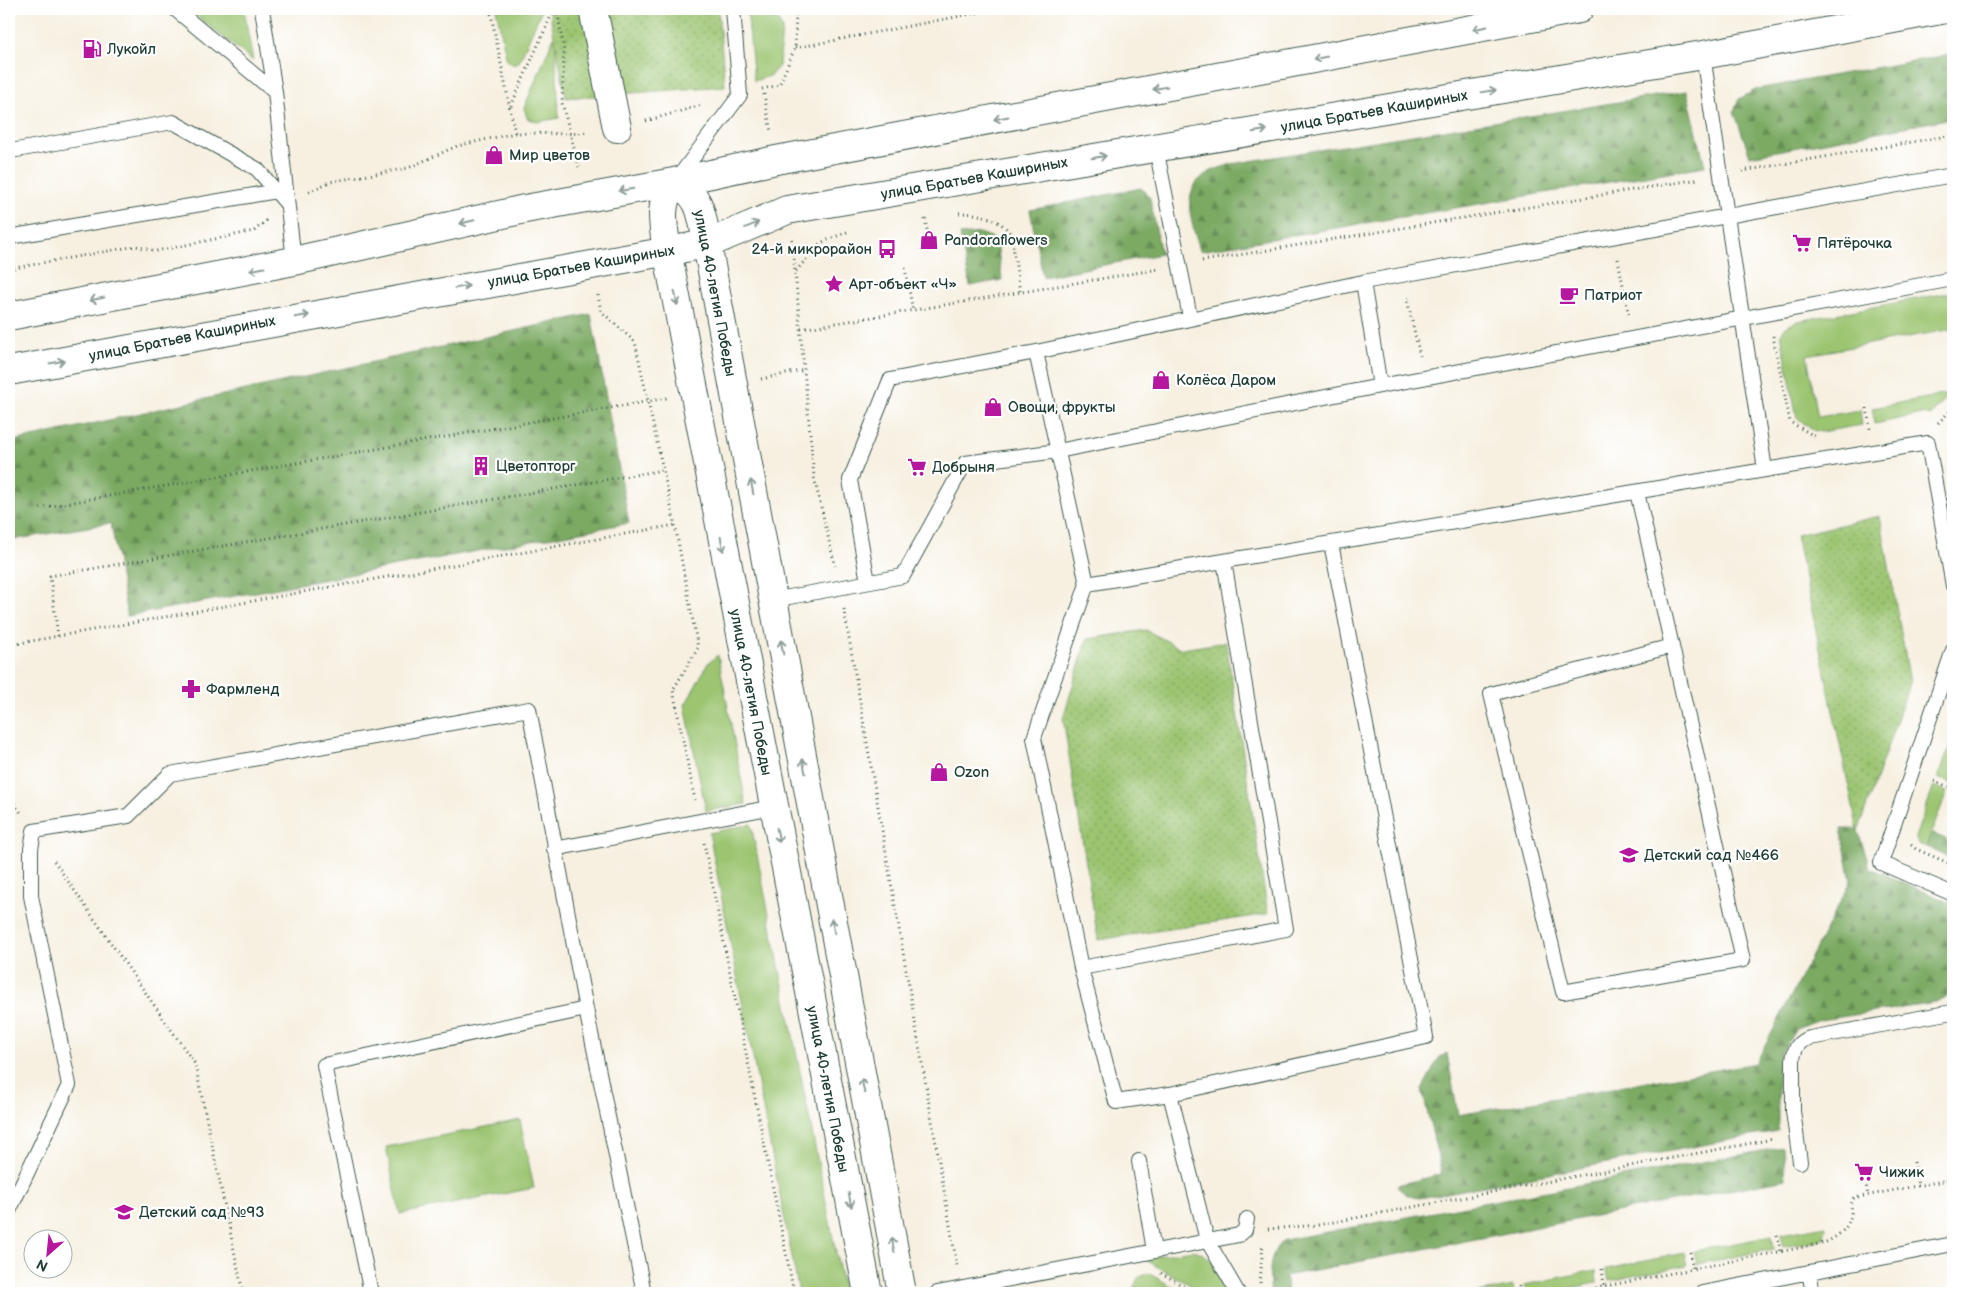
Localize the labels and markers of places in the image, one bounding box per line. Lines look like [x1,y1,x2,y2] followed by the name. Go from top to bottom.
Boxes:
[81,38,103,60] fuel station icon: Лукойл
[106,40,156,59] place label: Лукойл
[483,144,505,166] shop icon: Мир цветов
[509,146,590,165] place label: Мир цветов
[918,229,940,251] shop icon: Pandoraflowers
[944,231,1048,250] place label: Pandoraflowers
[1791,232,1813,254] supermarket icon: Пятёрочка
[1817,234,1892,253] place label: Пятёрочка
[876,238,898,260] bus stop icon: 24-й микрорайон
[751,240,872,259] place label: 24-й микрорайон
[823,273,845,295] place icon: Арт-объект «Ч»
[848,275,957,294] place label: Арт-объект «Ч»
[1558,284,1580,306] cafe icon: Патриот
[1584,286,1642,305] place label: Патриот
[1150,369,1172,391] shop icon: Колёса Даром
[1176,371,1276,390] place label: Колёса Даром
[982,396,1004,418] shop icon: Овощи, фрукты
[1008,398,1116,417] place label: Овощи, фрукты
[470,455,492,477] building icon: Цветопторг
[906,456,928,478] supermarket icon: Добрыня
[496,457,576,476] place label: Цветопторг
[932,458,995,477] place label: Добрыня
[180,678,202,700] pharmacy icon: Фармленд
[206,680,279,699] place label: Фармленд
[928,761,950,783] shop icon: Ozon
[954,763,989,782] place label: Ozon
[1618,844,1640,866] school or university icon: Детский сад №466
[1644,846,1779,865] place label: Детский сад №466
[1853,1161,1875,1183] supermarket icon: Чижик
[1879,1163,1924,1182] place label: Чижик
[113,1201,135,1223] school or university icon: Детский сад №93
[139,1203,264,1222] place label: Детский сад №93

